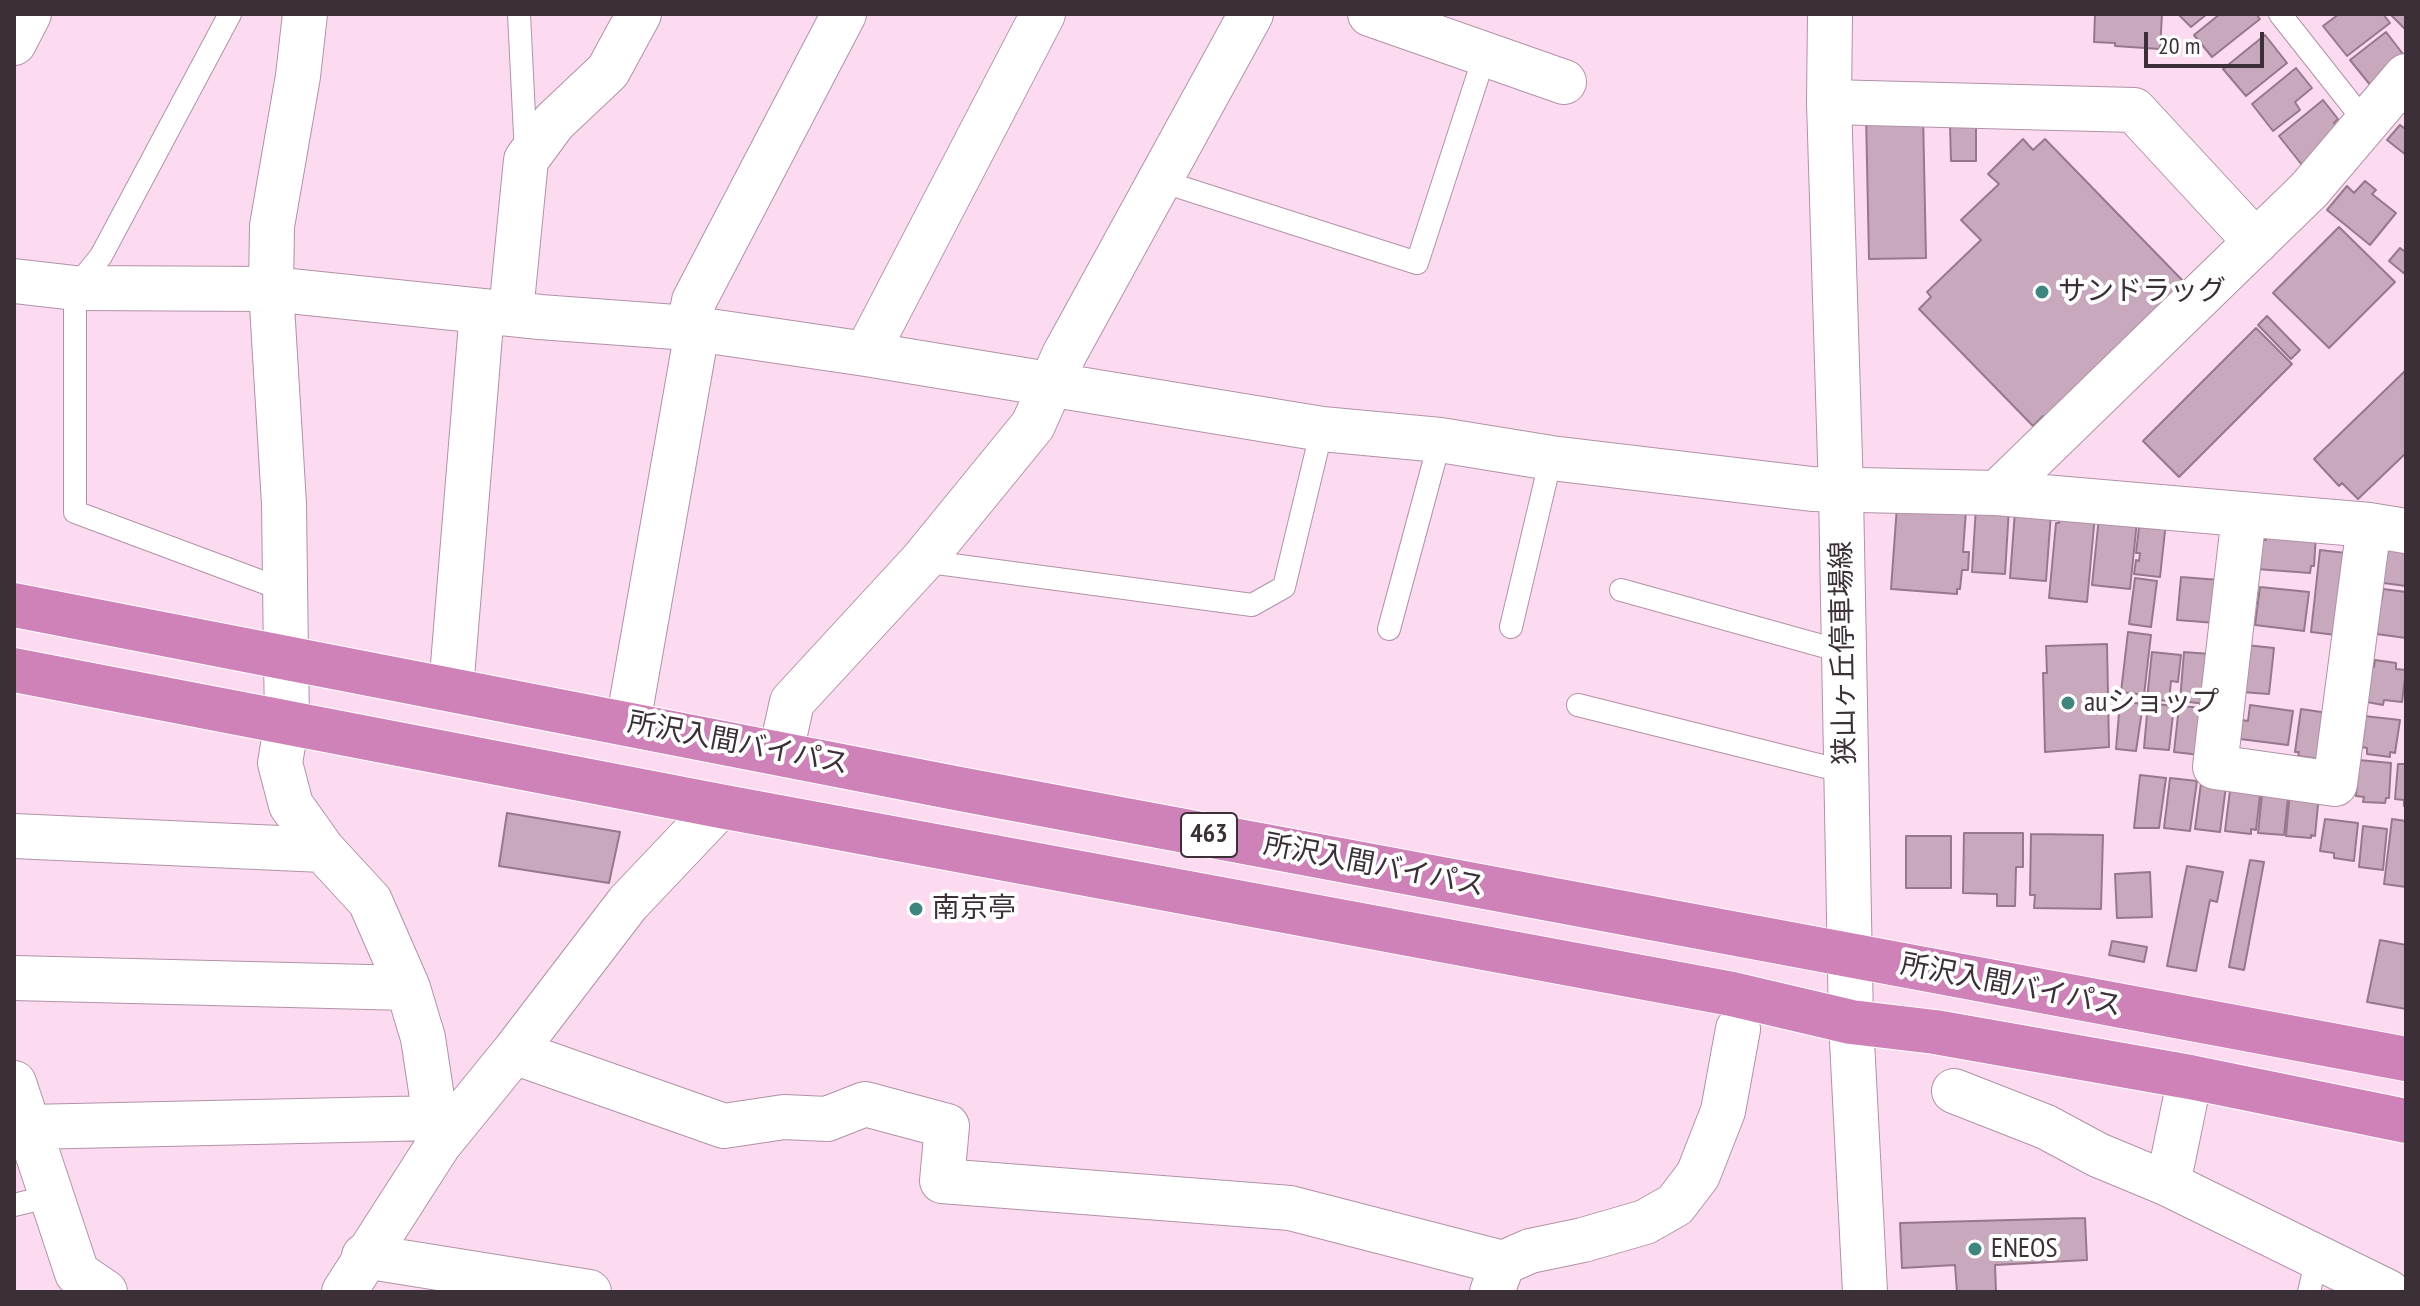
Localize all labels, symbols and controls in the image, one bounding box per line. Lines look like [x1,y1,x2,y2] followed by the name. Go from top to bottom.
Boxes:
[2148,16,2268,66] scale bar
[2158,30,2200,61] text: 20 m
[2058,275,2226,309] place label: サンドラッグ
[2033,283,2051,301] marker: サンドラッグ
[1825,541,1863,765] street label: 狭山ヶ丘停車場線
[2084,686,2219,720] place label: auショップ
[2059,694,2077,712] marker: auショップ
[625,706,851,782] street label: 所沢入間バイパス
[1181,813,1237,857] road number: 463
[1261,828,1487,904] street label: 所沢入間バイパス
[932,892,1016,926] place label: 南京亭
[907,900,925,918] marker: 南京亭
[1898,948,2124,1024] street label: 所沢入間バイパス
[1991,1232,2057,1266] place label: ENEOS
[1966,1240,1984,1258] marker: ENEOS

